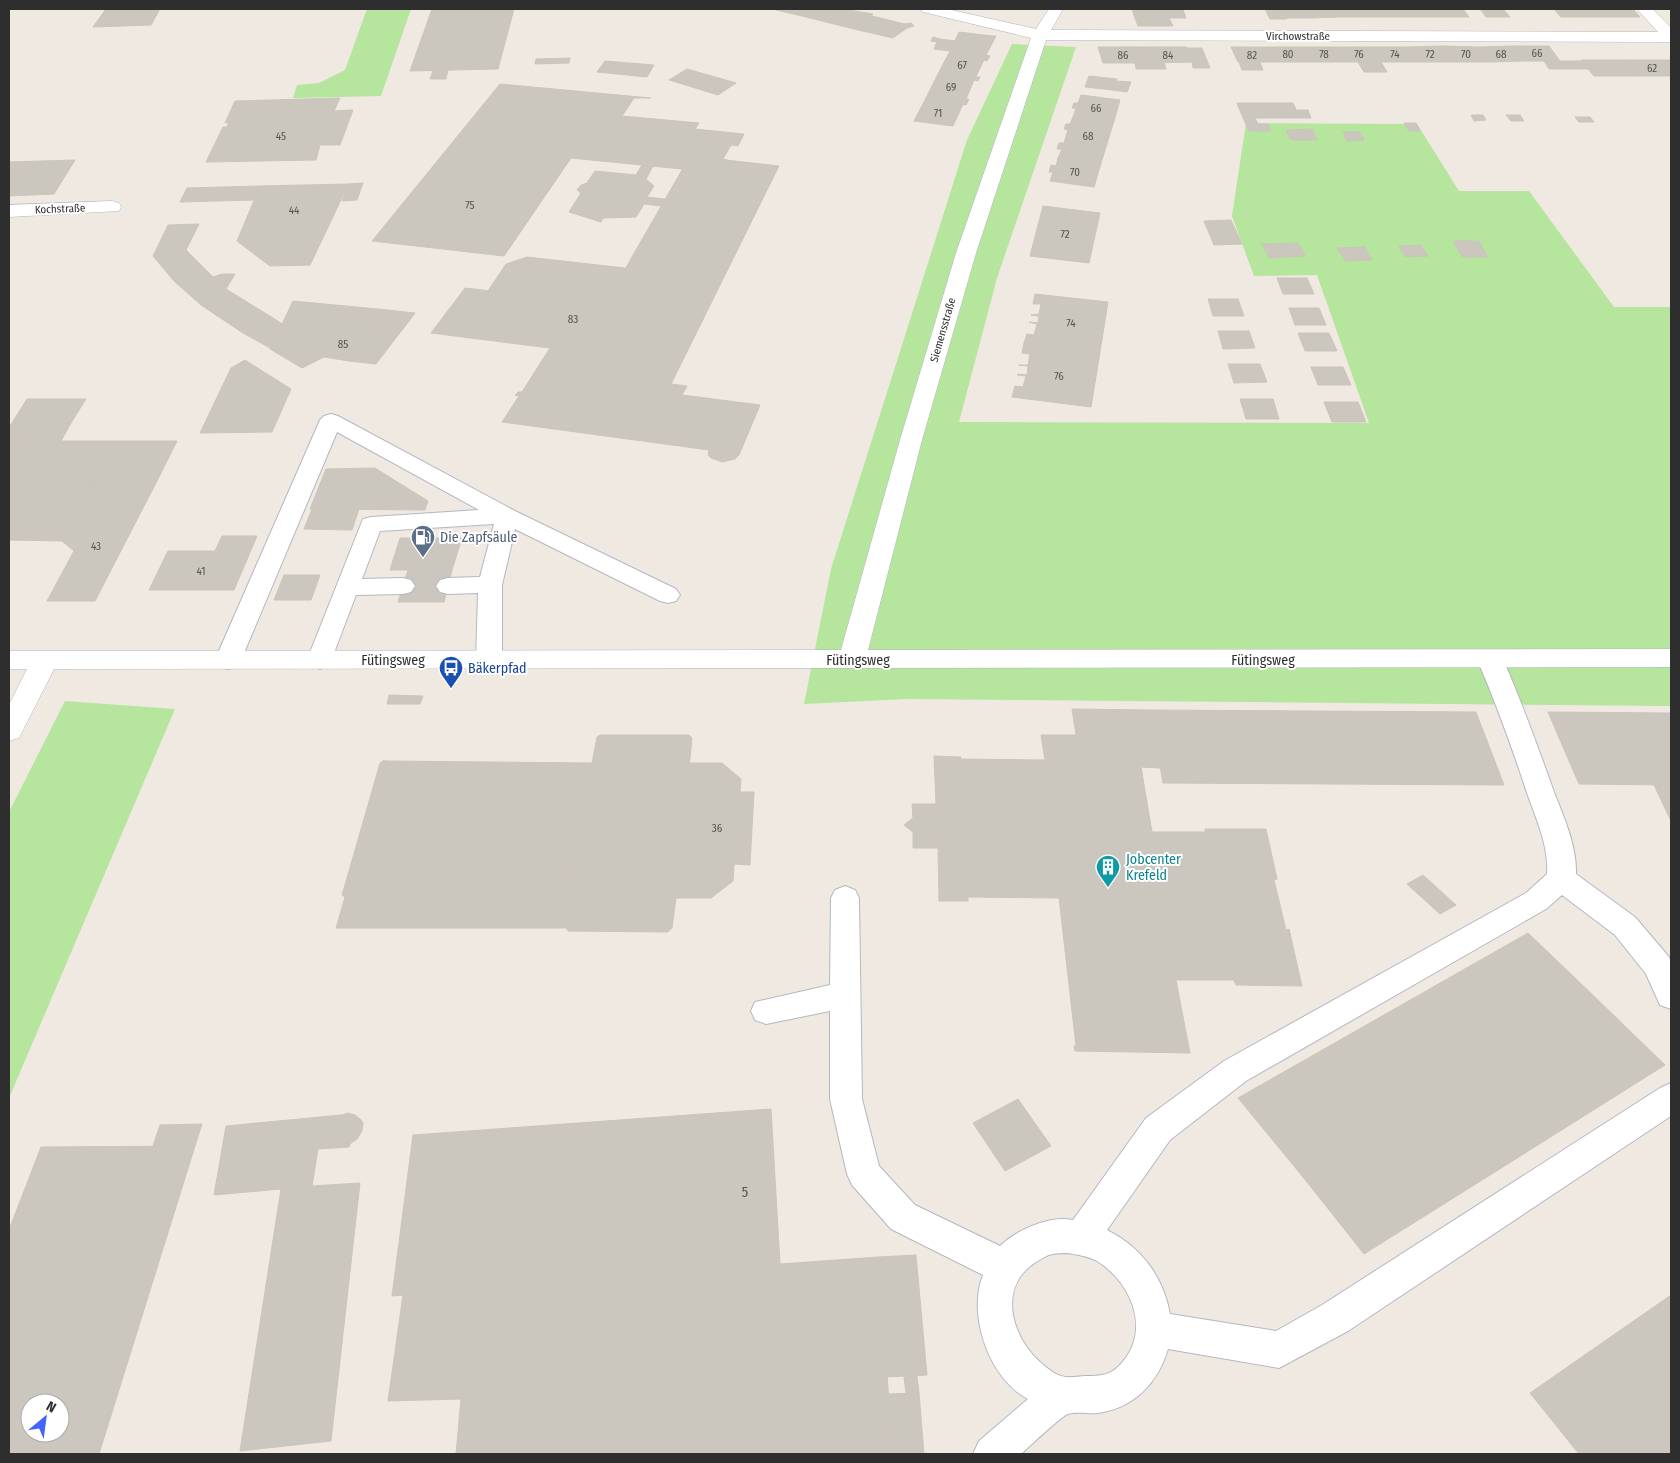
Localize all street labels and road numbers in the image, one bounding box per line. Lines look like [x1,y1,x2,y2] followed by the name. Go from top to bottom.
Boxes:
[1266,30,1330,43] street label: Virchowstraße
[35,202,85,216] street label: Kochstraße
[928,296,958,364] street label: Siemensstraße
[361,652,425,669] street label: Fütingsweg
[826,652,890,669] street label: Fütingsweg
[1231,652,1295,669] street label: Fütingsweg

